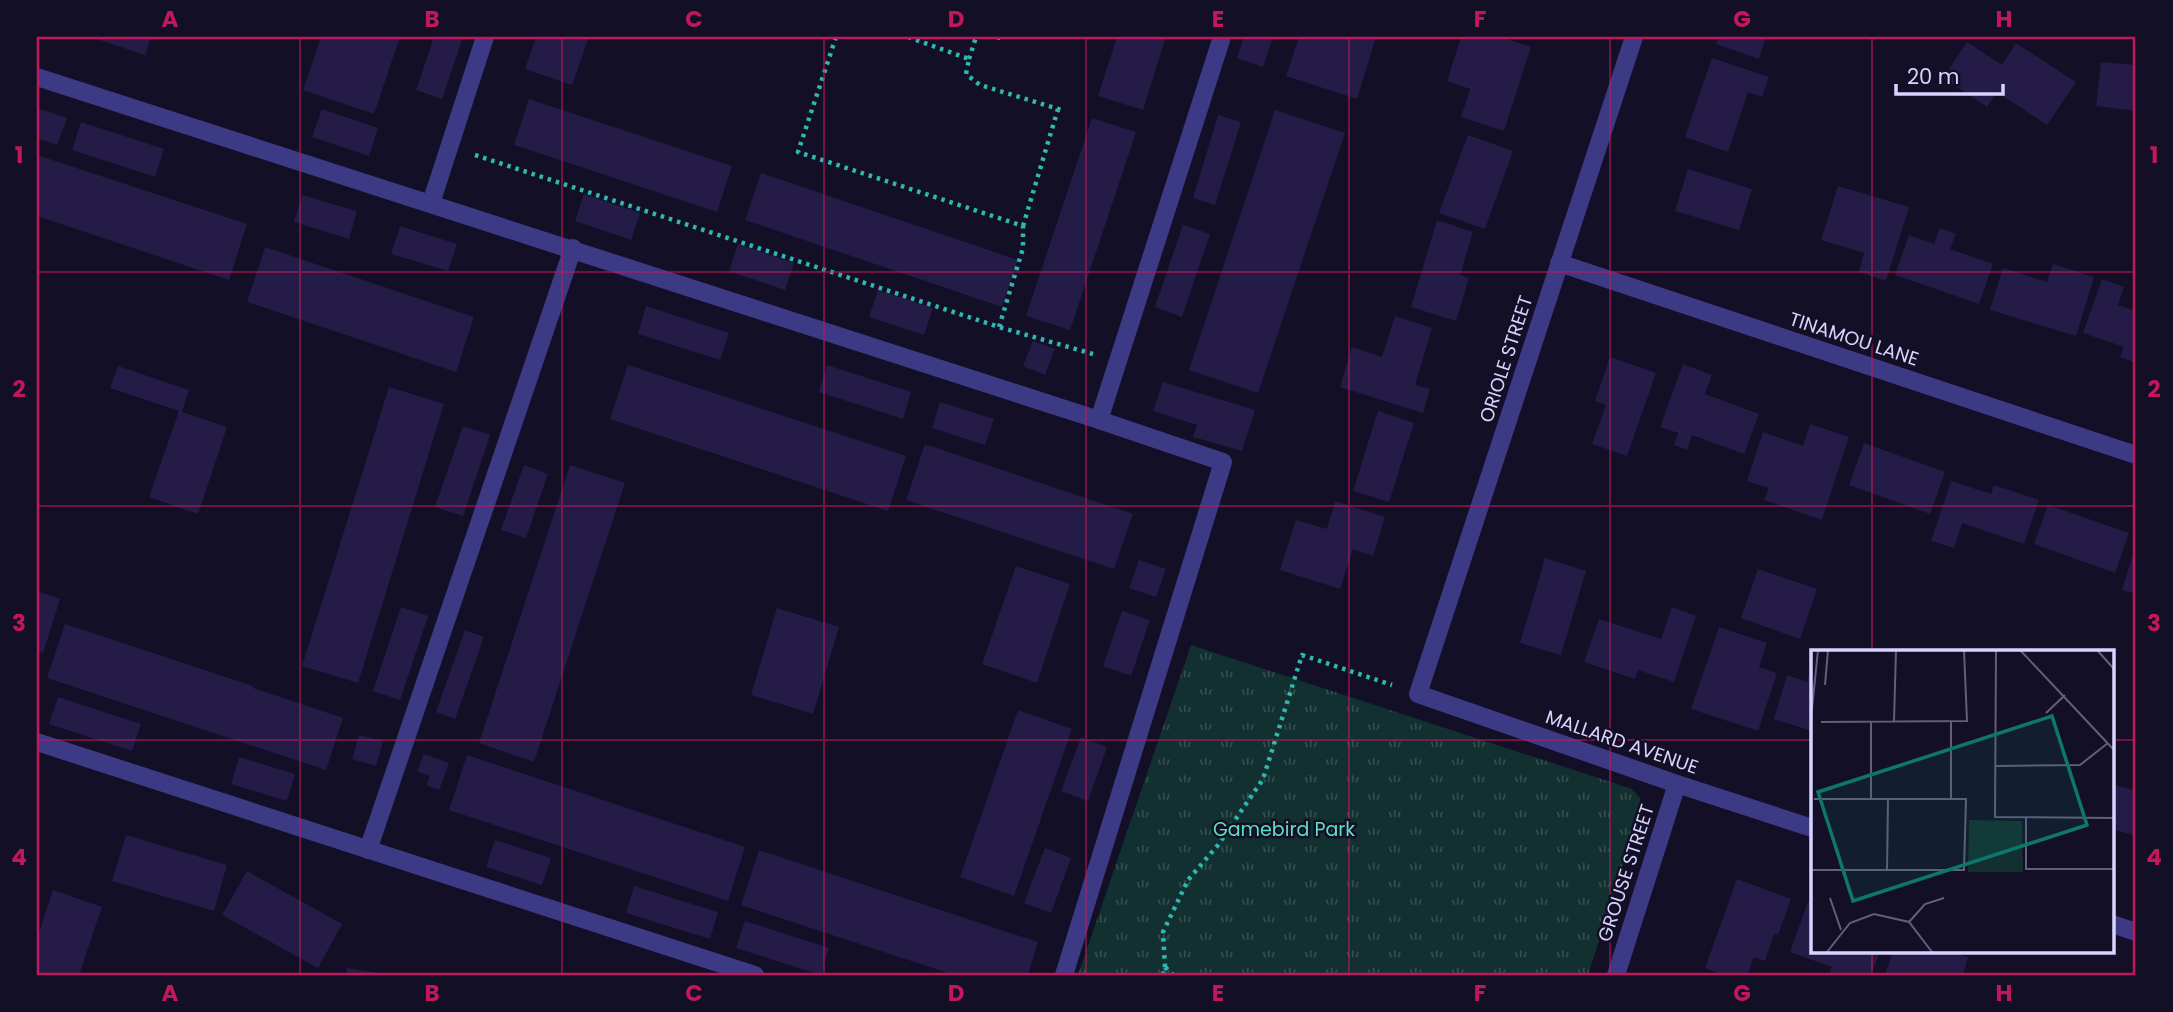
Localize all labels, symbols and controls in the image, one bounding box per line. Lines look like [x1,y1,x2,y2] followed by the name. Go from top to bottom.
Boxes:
[162,3,179,35] text: A
[424,3,440,35] text: B
[685,3,703,35] text: C
[948,3,964,35] text: D
[1212,3,1224,35] text: E
[1474,3,1486,35] text: F
[1733,3,1751,35] text: G
[1996,3,2012,35] text: H
[1896,52,2003,96] scale bar
[1907,62,1960,91] text: 20 m
[15,139,23,171] text: 1
[2150,139,2158,171] text: 1
[1473,292,1539,426] street label: ORIOLE STREET
[1786,305,1922,373] street label: TINAMOU LANE
[12,373,26,405] text: 2
[2147,373,2161,405] text: 2
[12,607,26,639] text: 3
[2147,607,2161,639] text: 3
[1811,650,2114,953] inset map
[1542,703,1702,781] street label: MALLARD AVENUE
[1591,801,1661,945] street label: GROUSE STREET
[1213,816,1355,843] park label: Gamebird Park
[11,841,27,873] text: 4
[2146,841,2162,873] text: 4
[162,977,179,1009] text: A
[424,977,440,1009] text: B
[685,977,703,1009] text: C
[948,977,964,1009] text: D
[1212,977,1224,1009] text: E
[1474,977,1486,1009] text: F
[1733,977,1751,1009] text: G
[1996,977,2012,1009] text: H

